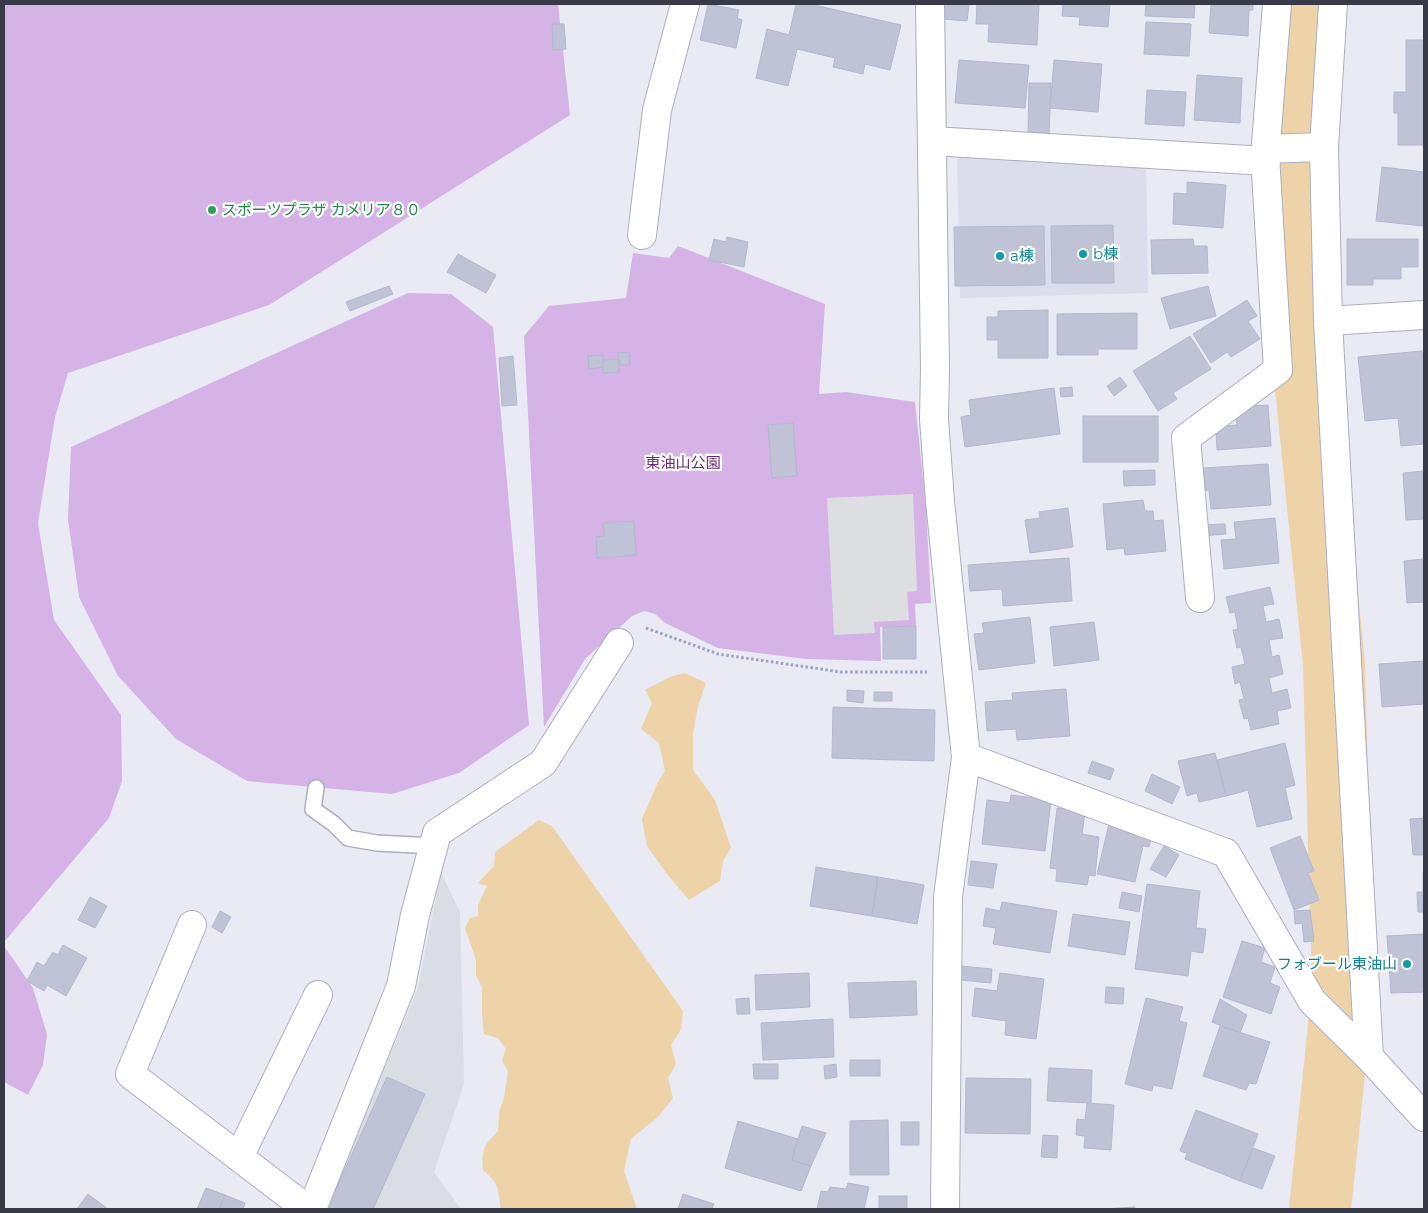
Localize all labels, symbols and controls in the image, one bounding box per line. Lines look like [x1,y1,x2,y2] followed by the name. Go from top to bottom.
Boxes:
[222,200,421,219] place label: スポーツプラザ カメリア８０
[206,204,218,216] marker: スポーツプラザ カメリア８０
[1093,244,1118,263] place label: b棟
[1010,246,1034,265] place label: a棟
[1077,248,1089,260] marker: b棟
[994,250,1006,262] marker: a棟
[645,453,721,472] park label: 東油山公園
[1277,954,1397,973] place label: フォブール東油山
[1401,958,1413,970] marker: フォブール東油山

